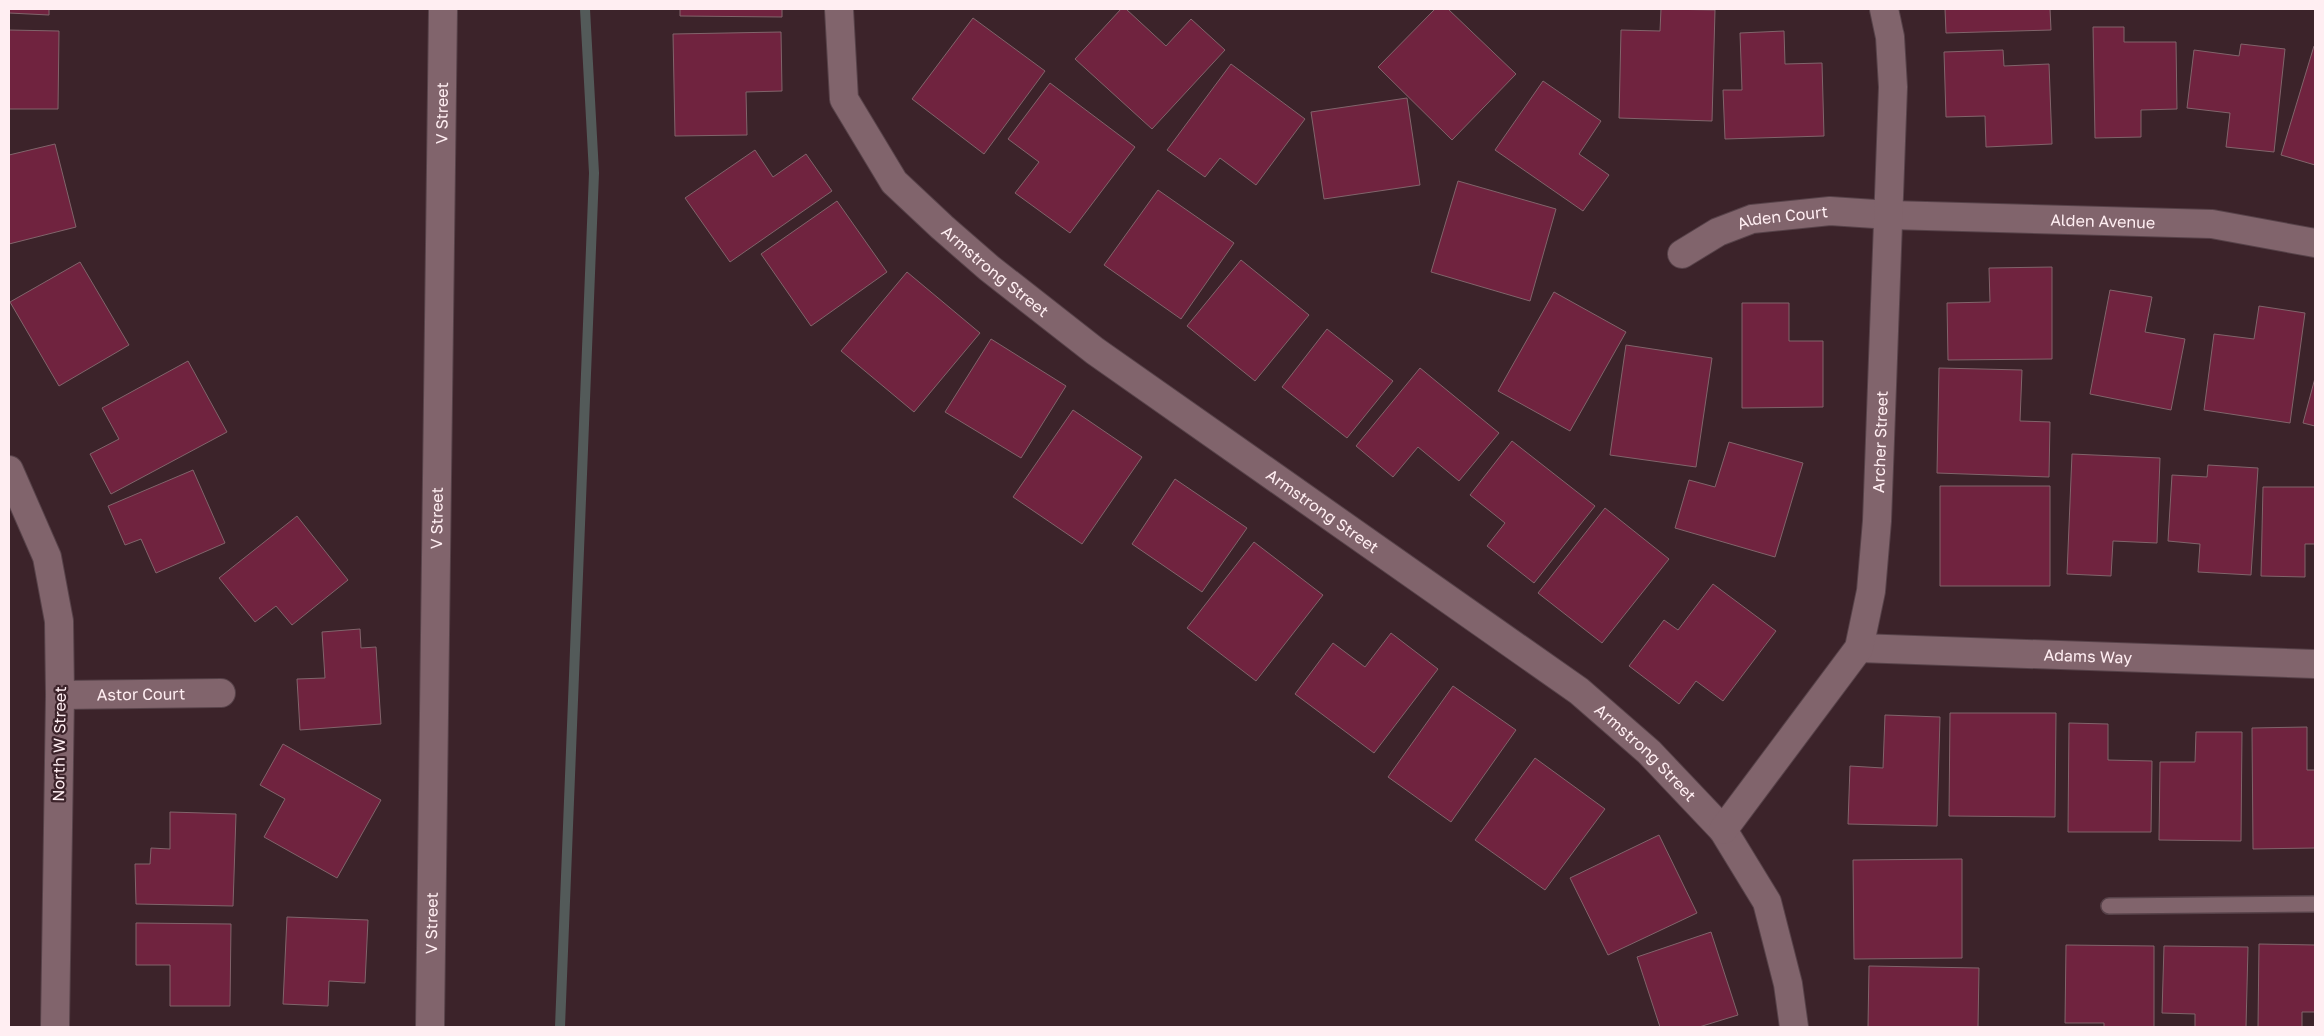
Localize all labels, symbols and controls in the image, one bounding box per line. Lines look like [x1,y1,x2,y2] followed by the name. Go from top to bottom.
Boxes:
[431,82,452,144] street label: V Street
[1734,201,1829,234] street label: Alden Court
[2050,209,2155,232] street label: Alden Avenue
[937,221,1053,321] street label: Armstrong Street
[1868,390,1892,493] street label: Archer Street
[1263,465,1383,557] street label: Armstrong Street
[426,487,447,549] street label: V Street
[2043,644,2132,668] street label: Adams Way
[97,683,185,705] street label: Astor Court
[48,686,70,802] street label: North W Street
[1591,699,1700,805] street label: Armstrong Street
[421,892,442,954] street label: V Street

